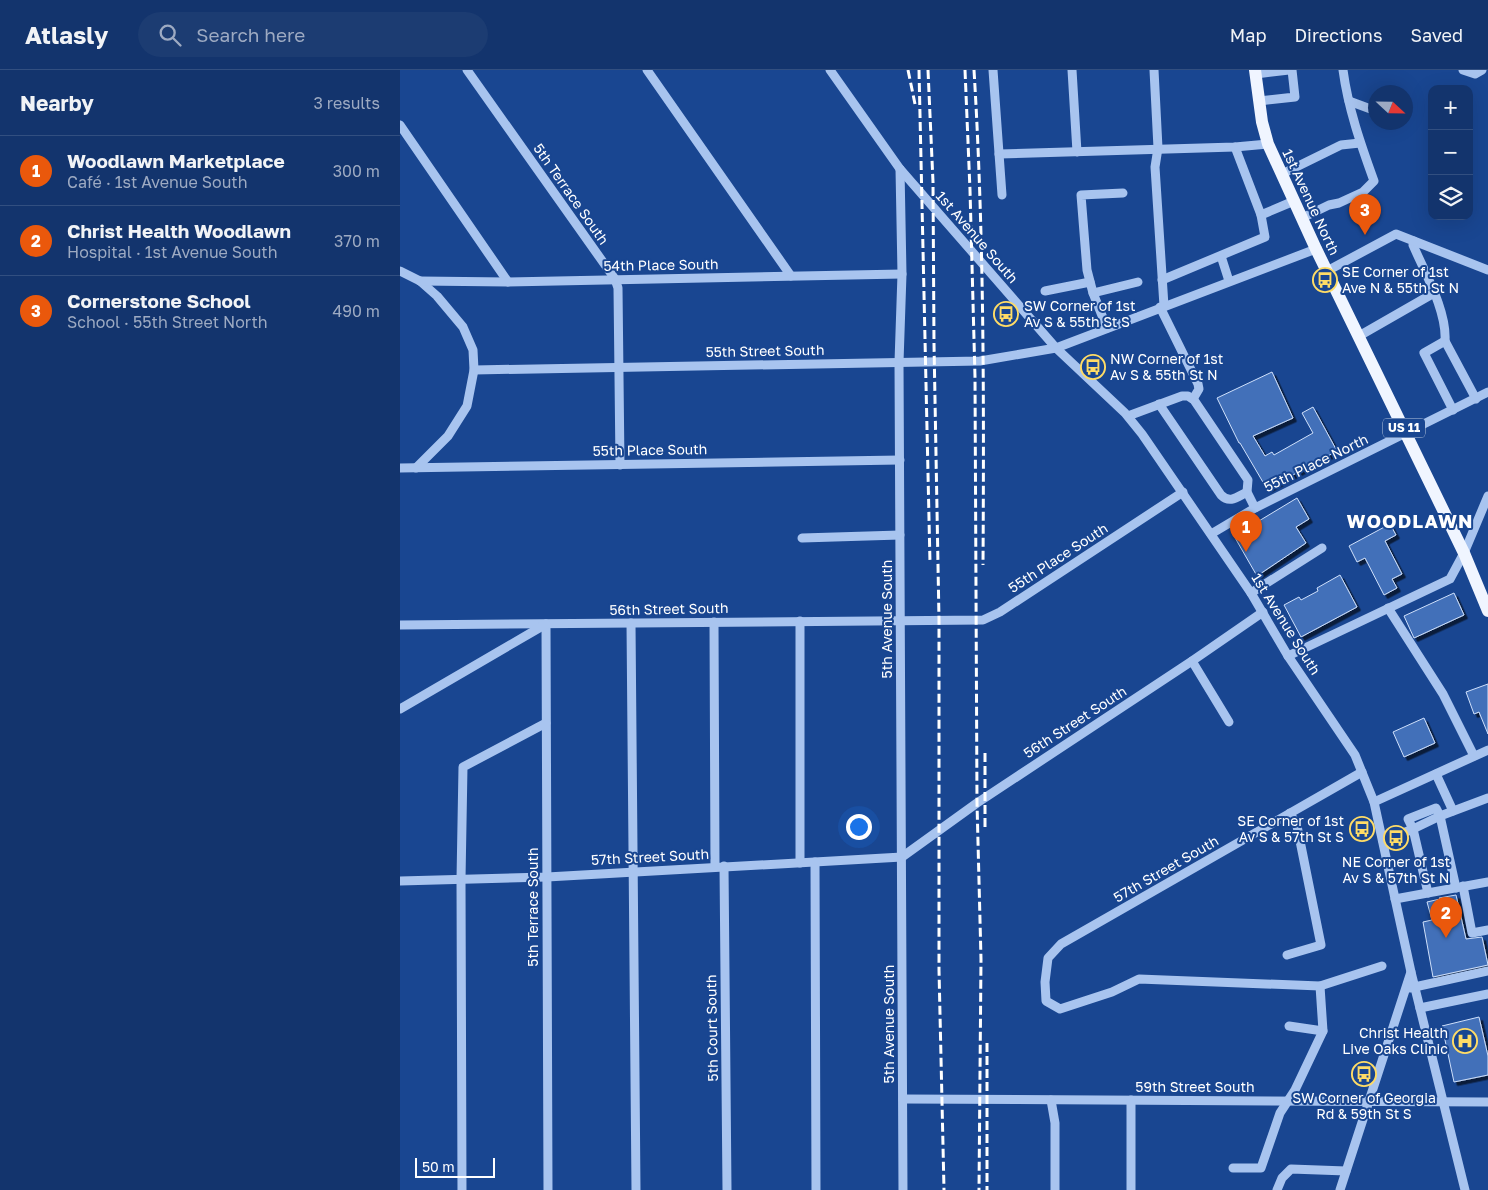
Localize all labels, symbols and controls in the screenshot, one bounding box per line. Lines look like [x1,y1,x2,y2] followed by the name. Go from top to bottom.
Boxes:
[138,12,488,57] search box
[25,20,108,49] text: Atlasly
[156,21,184,49] icon: search
[196,23,305,46] text: Search here
[1230,24,1266,46] text: Map
[1294,24,1382,46] text: Directions
[1410,24,1463,46] text: Saved
[1368,85,1413,130] north arrow
[1428,85,1473,220] map controls
[1428,85,1473,130] button: +
[20,90,94,116] text: Nearby
[313,93,380,113] text: 3 results
[1428,130,1473,175] button: −
[530,140,613,247] street label: 5th Terrace South
[1279,146,1344,258] street label: 1st Avenue North
[67,149,285,172] text: Woodlawn Marketplace
[32,161,40,181] text: 1
[333,161,380,181] text: 300 m
[67,172,248,192] text: Café · 1st Avenue South
[1428,175,1473,220] button: layers
[933,187,1022,286] street label: 1st Avenue South
[1349,194,1381,235] pin: 3
[67,219,291,242] text: Christ Health Woodlawn
[31,231,41,251] text: 2
[334,231,380,251] text: 370 m
[67,242,278,262] text: Hospital · 1st Avenue South
[603,255,719,274] street label: 54th Place South
[1342,263,1459,296] place label: SE Corner of 1st Ave N & 55th St N
[1312,267,1338,293] bus stop icon: SE Corner of 1st Ave N & 55th St N
[67,289,251,312] text: Cornerstone School
[1024,297,1136,330] place label: SW Corner of 1st Av S & 55th St S
[31,301,41,321] text: 3
[332,301,380,321] text: 490 m
[993,301,1019,327] bus stop icon: SW Corner of 1st Av S & 55th St S
[67,312,268,332] text: School · 55th Street North
[705,341,825,360] street label: 55th Street South
[1110,350,1223,383] place label: NW Corner of 1st Av S & 55th St N
[1080,354,1106,380] bus stop icon: NW Corner of 1st Av S & 55th St N
[1383,418,1425,438] road number: US 11
[1261,430,1371,495] street label: 55th Place North
[592,440,708,459] street label: 55th Place South
[1347,509,1473,532] district label: WOODLAWN
[1230,511,1262,552] pin: 1
[1005,519,1111,596] street label: 55th Place South
[878,560,895,678] street label: 5th Avenue South
[1248,570,1324,678] street label: 1st Avenue South
[609,599,729,618] street label: 56th Street South
[1020,682,1129,761] street label: 56th Street South
[1237,812,1344,845] place label: SE Corner of 1st Av S & 57th St S
[846,814,872,840] your location
[1349,816,1375,842] bus stop icon: SE Corner of 1st Av S & 57th St S
[1383,825,1409,851] bus stop icon: NE Corner of 1st Av S & 57th St N
[1110,832,1221,905] street label: 57th Street South
[590,845,709,868] street label: 57th Street South
[524,847,541,967] street label: 5th Terrace South
[1342,853,1450,886] place label: NE Corner of 1st Av S & 57th St N
[1430,897,1462,938] pin: 2
[880,965,897,1083] street label: 5th Avenue South
[702,974,721,1082] street label: 5th Court South
[1342,1024,1448,1057] place label: Christ Health Live Oaks Clinic
[1452,1028,1478,1054] hospital icon: Christ Health Live Oaks Clinic
[1351,1061,1377,1087] bus stop icon: SW Corner of Georgia Rd & 59th St S
[1135,1078,1255,1095] street label: 59th Street South
[1292,1089,1436,1122] place label: SW Corner of Georgia Rd & 59th St S
[415,1155,495,1178] scale bar
[422,1158,455,1175] text: 50 m

